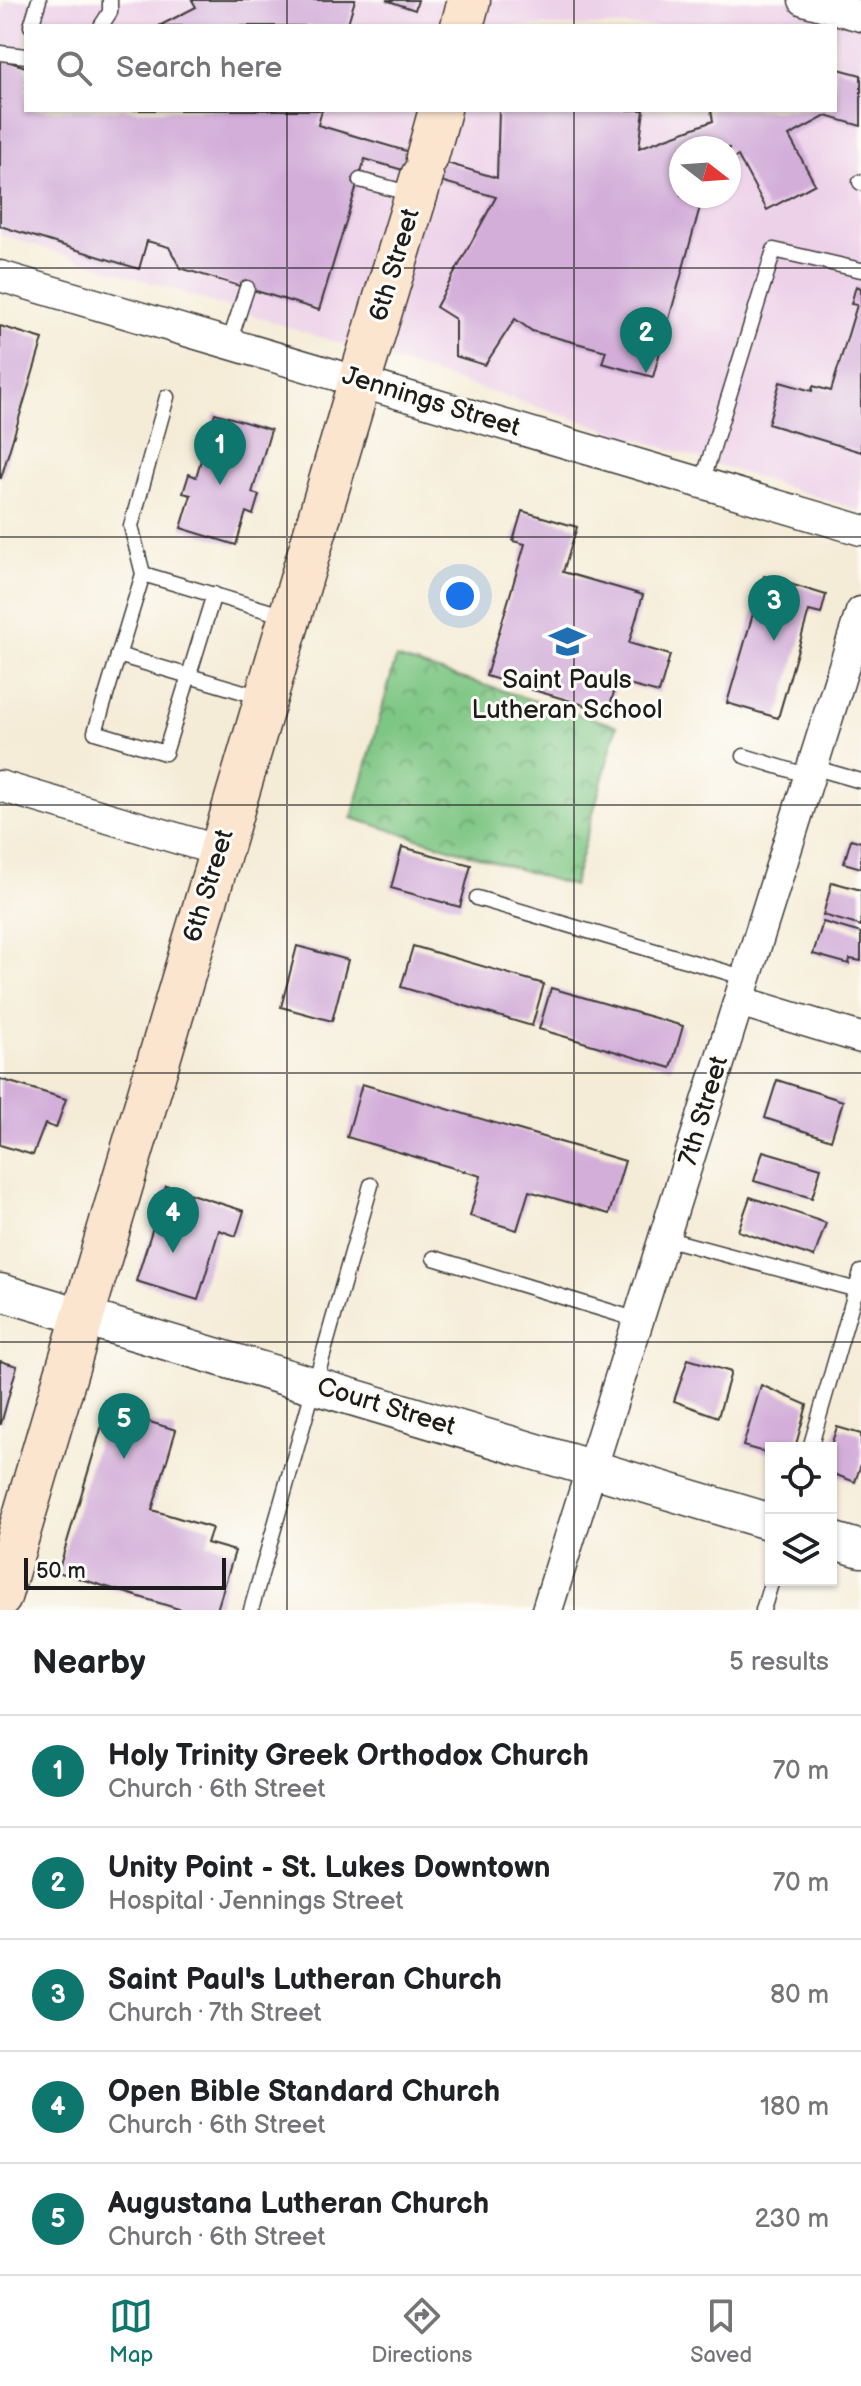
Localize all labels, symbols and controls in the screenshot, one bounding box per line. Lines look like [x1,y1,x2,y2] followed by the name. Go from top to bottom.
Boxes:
[24,24,837,112] search box
[52,46,96,90] icon: search
[116,50,282,86] text: Search here
[669,136,741,208] north arrow
[363,205,427,325] street label: 6th Street
[620,307,672,373] pin: 2
[338,360,524,444] street label: Jennings Street
[194,419,246,485] pin: 1
[748,575,800,641] pin: 3
[440,576,480,616] your location
[548,622,586,660] school or university icon: Saint Pauls Lutheran School
[471,665,663,726] place label: Saint Pauls Lutheran School
[177,826,241,946] street label: 6th Street
[673,1052,735,1170] street label: 7th Street
[147,1187,199,1253] pin: 4
[313,1371,459,1443] street label: Court Street
[98,1393,150,1459] pin: 5
[765,1442,837,1586] map controls
[765,1442,837,1514] button: locate
[765,1514,837,1586] button: layers
[24,1554,226,1590] scale bar
[36,1558,86,1585] text: 50 m
[32,1642,146,1683] text: Nearby
[729,1647,829,1678] text: 5 results
[108,1738,589,1774] text: Holy Trinity Greek Orthodox Church
[53,1756,63,1787] text: 1
[772,1756,829,1787] text: 70 m
[108,1774,325,1805] text: Church · 6th Street
[108,1850,551,1886] text: Unity Point - St. Lukes Downtown
[50,1868,66,1899] text: 2
[772,1868,829,1899] text: 70 m
[108,1886,403,1917] text: Hospital · Jennings Street
[108,1962,502,1998] text: Saint Paul's Lutheran Church
[50,1980,66,2011] text: 3
[770,1980,829,2011] text: 80 m
[108,1998,322,2029] text: Church · 7th Street
[108,2074,500,2110] text: Open Bible Standard Church
[50,2092,66,2123] text: 4
[760,2092,829,2123] text: 180 m
[108,2110,325,2141] text: Church · 6th Street
[108,2186,489,2222] text: Augustana Lutheran Church
[50,2204,66,2235] text: 5
[754,2204,829,2235] text: 230 m
[108,2222,325,2253] text: Church · 6th Street
[109,2294,153,2369] tab: Map
[371,2294,472,2369] tab: Directions
[690,2294,752,2369] tab: Saved

